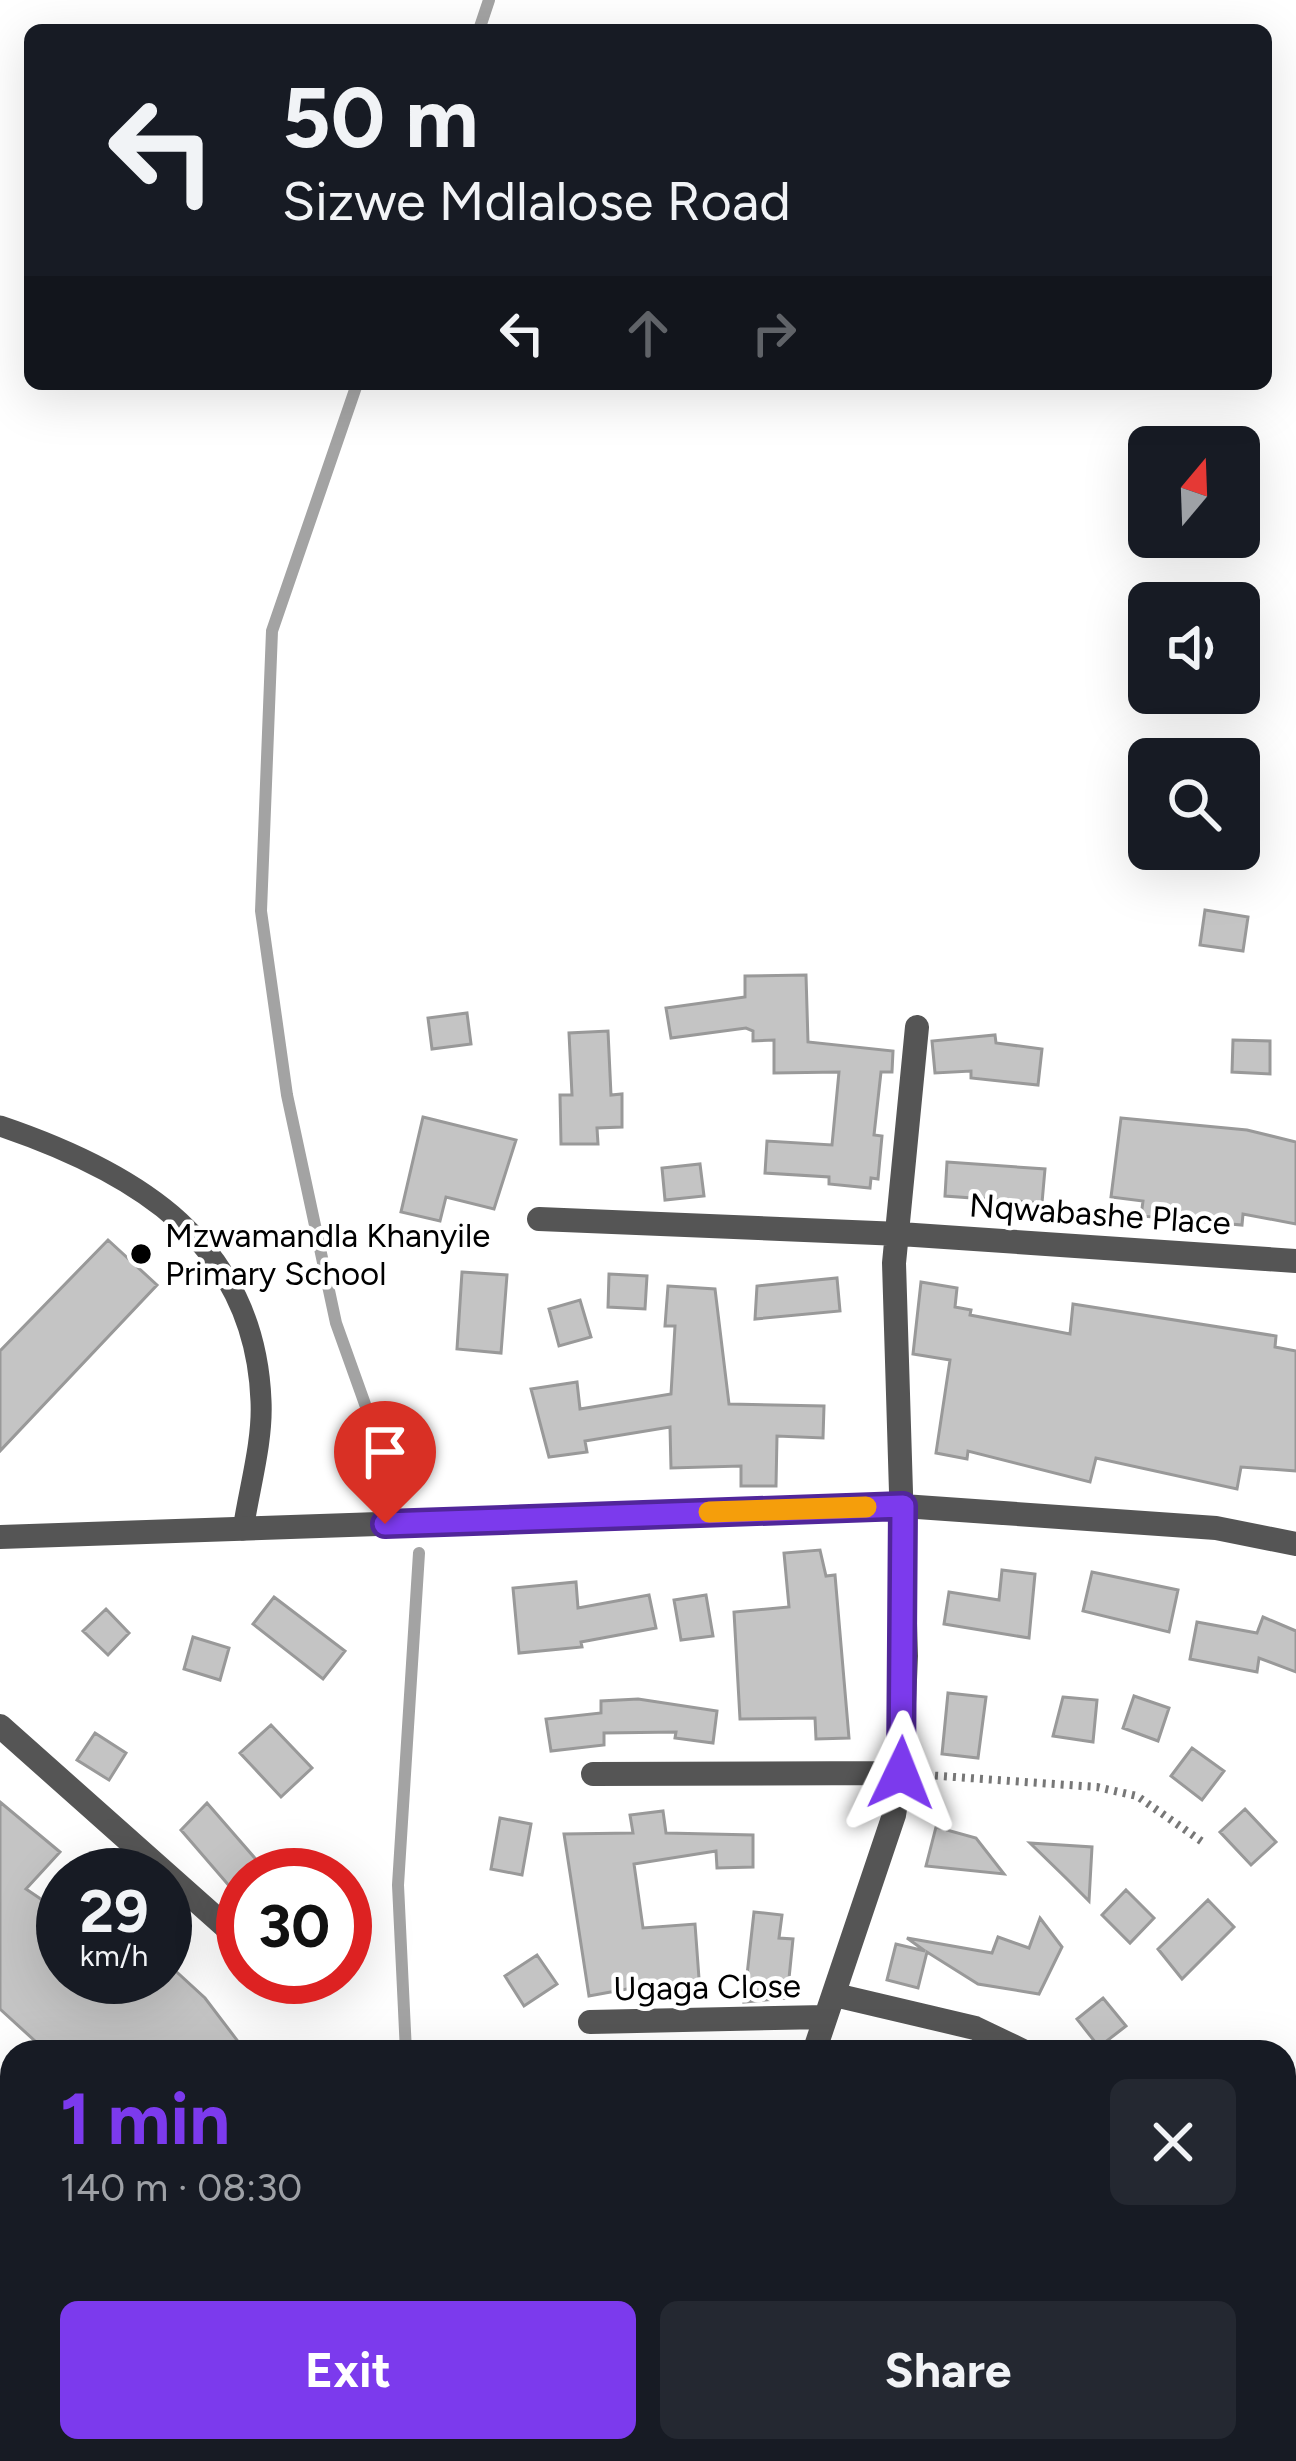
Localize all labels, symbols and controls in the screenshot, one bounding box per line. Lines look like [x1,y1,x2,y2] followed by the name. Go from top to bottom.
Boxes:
[282,67,478,168] text: 50 m
[84,72,240,228] icon: left
[282,169,791,234] text: Sizwe Mdlalose Road
[489,300,555,366] icon: left
[615,300,681,366] icon: ahead
[741,300,807,366] icon: right
[1128,426,1260,558] north arrow
[1128,426,1260,870] map controls
[1128,582,1260,714] button: sound
[1128,738,1260,870] button: search
[968,1185,1232,1243] street label: Nqwabashe Place
[165,1216,490,1293] place label: Mzwamandla Khanyile Primary School
[128,1241,154,1267] marker: Mzwamandla Khanyile Primary School
[334,1401,436,1524] pin
[352,1419,418,1485] icon: arrive
[838,1710,964,1836] position arrow
[216,1848,372,2004] speed limit sign: 30
[79,1875,149,1947] text: 29
[80,1937,148,1974] text: km/h
[613,1966,801,2008] street label: Ugaga Close
[60,2076,230,2162] text: 1 min
[1110,2079,1236,2205] button: close
[60,2164,302,2211] text: 140 m · 08:30
[60,2301,636,2439] button: Exit
[660,2301,1236,2439] button: Share

